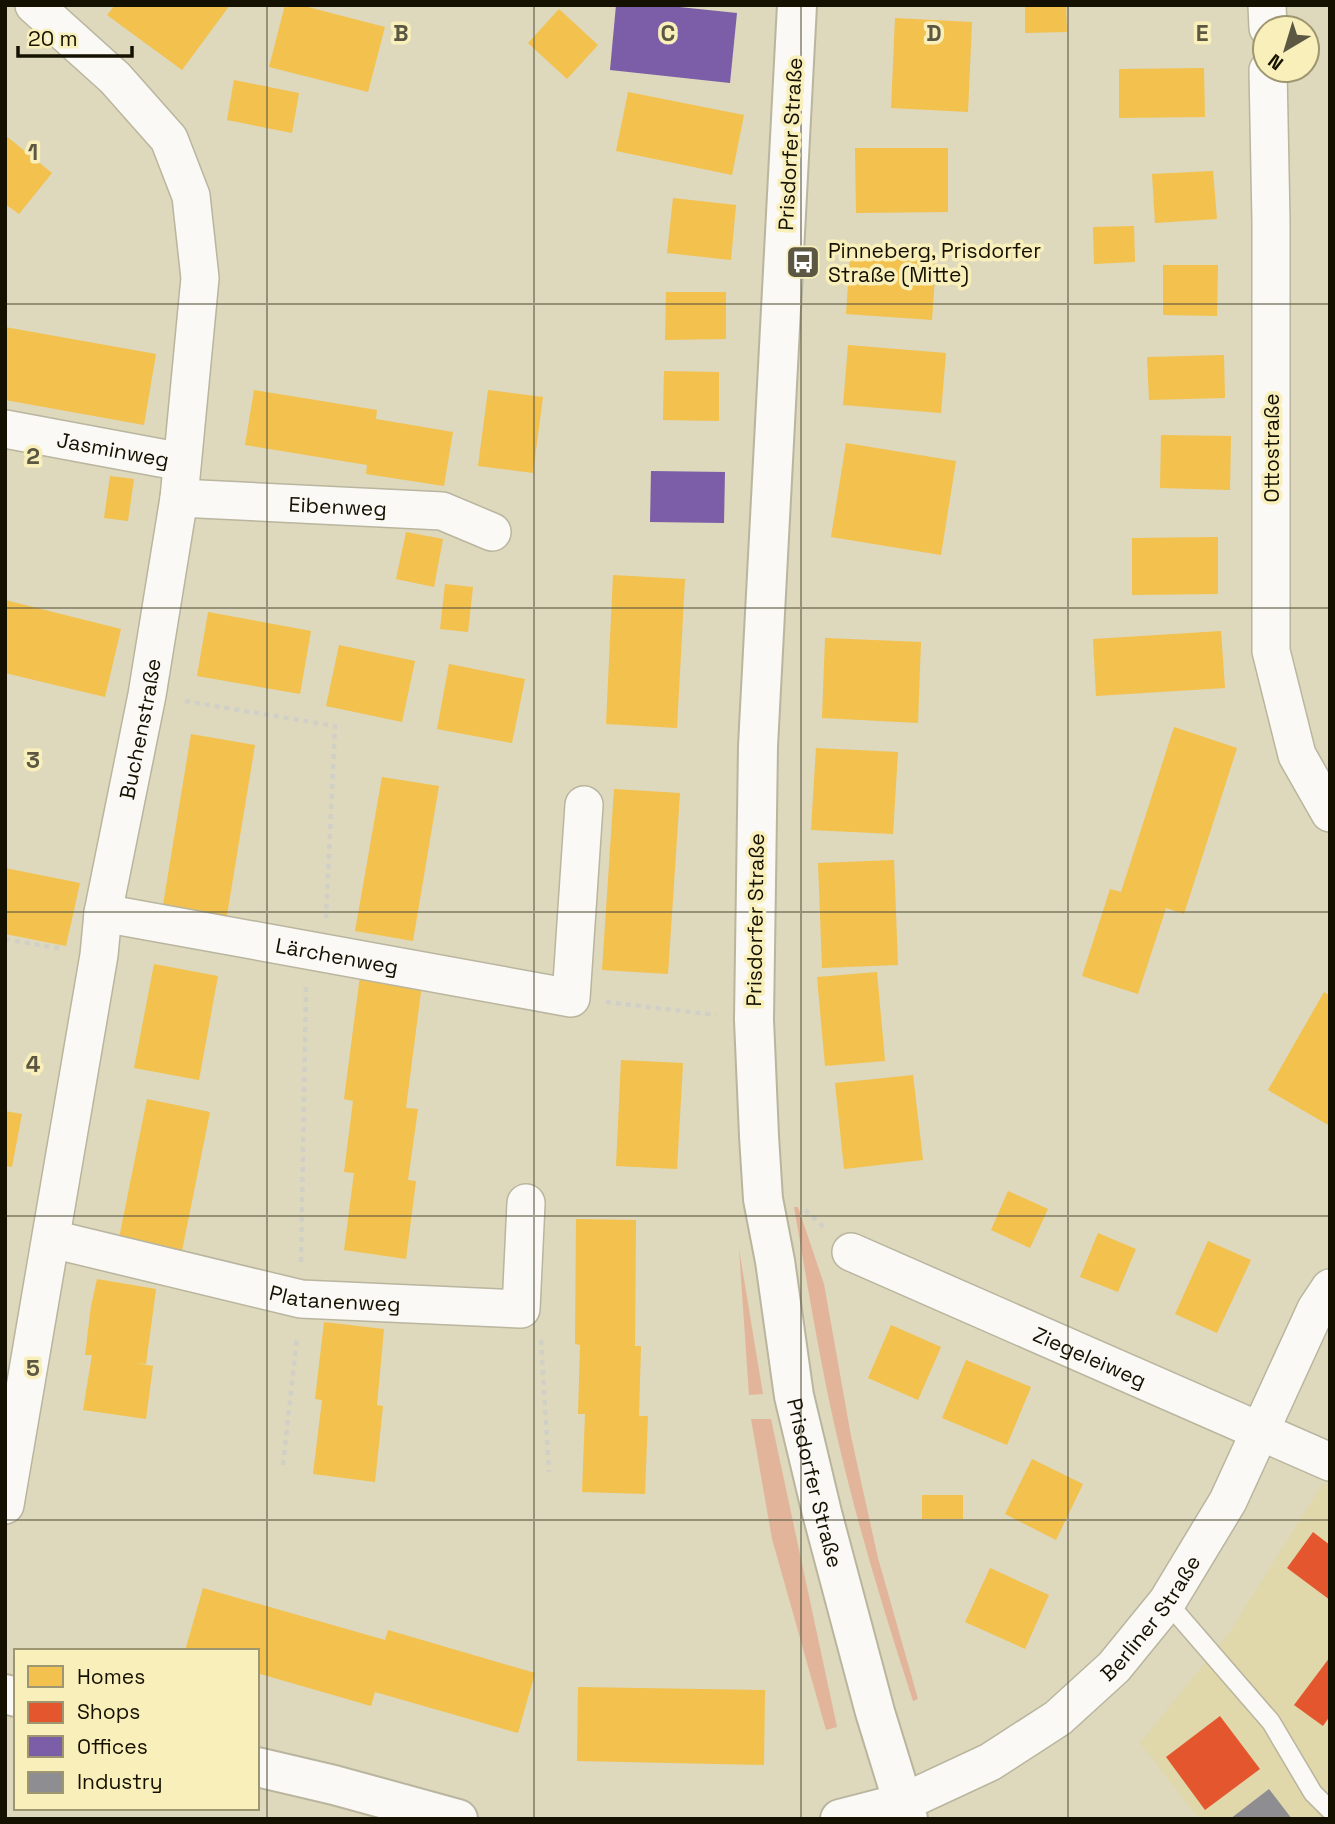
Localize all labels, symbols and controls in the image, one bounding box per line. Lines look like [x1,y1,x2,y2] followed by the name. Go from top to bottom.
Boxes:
[18,14,131,58] scale bar
[1251,14,1321,84] north arrow
[393,18,409,48] text: B
[661,18,675,48] text: C
[926,18,942,48] text: D
[1196,18,1208,48] text: E
[28,25,78,52] text: 20 m
[1263,48,1289,76] text: N
[772,57,808,231] street label: Prisdorfer Straße
[28,137,38,167] text: 1
[828,237,1041,288] place label: Pinneberg, Prisdorfer Straße (Mitte)
[784,243,822,281] bus stop icon: Pinneberg, Prisdorfer Straße (Mitte)
[1258,393,1285,503] street label: Ottostraße
[55,425,171,473] street label: Jasminweg
[26,441,40,471] text: 2
[288,490,388,522] street label: Eibenweg
[113,656,166,802] street label: Buchenstraße
[26,745,40,775] text: 3
[740,833,770,1007] street label: Prisdorfer Straße
[274,931,401,980] street label: Lärchenweg
[26,1049,41,1079] text: 4
[267,1278,401,1317] street label: Platanenweg
[1029,1320,1151,1393] street label: Ziegeleiweg
[26,1353,40,1383] text: 5
[781,1395,849,1570] street label: Prisdorfer Straße
[1094,1550,1206,1687] street label: Berliner Straße
[14,1649,259,1810] legend
[77,1663,145,1690] text: Homes
[77,1698,140,1725] text: Shops
[77,1733,148,1760] text: Offices
[77,1768,163,1795] text: Industry

